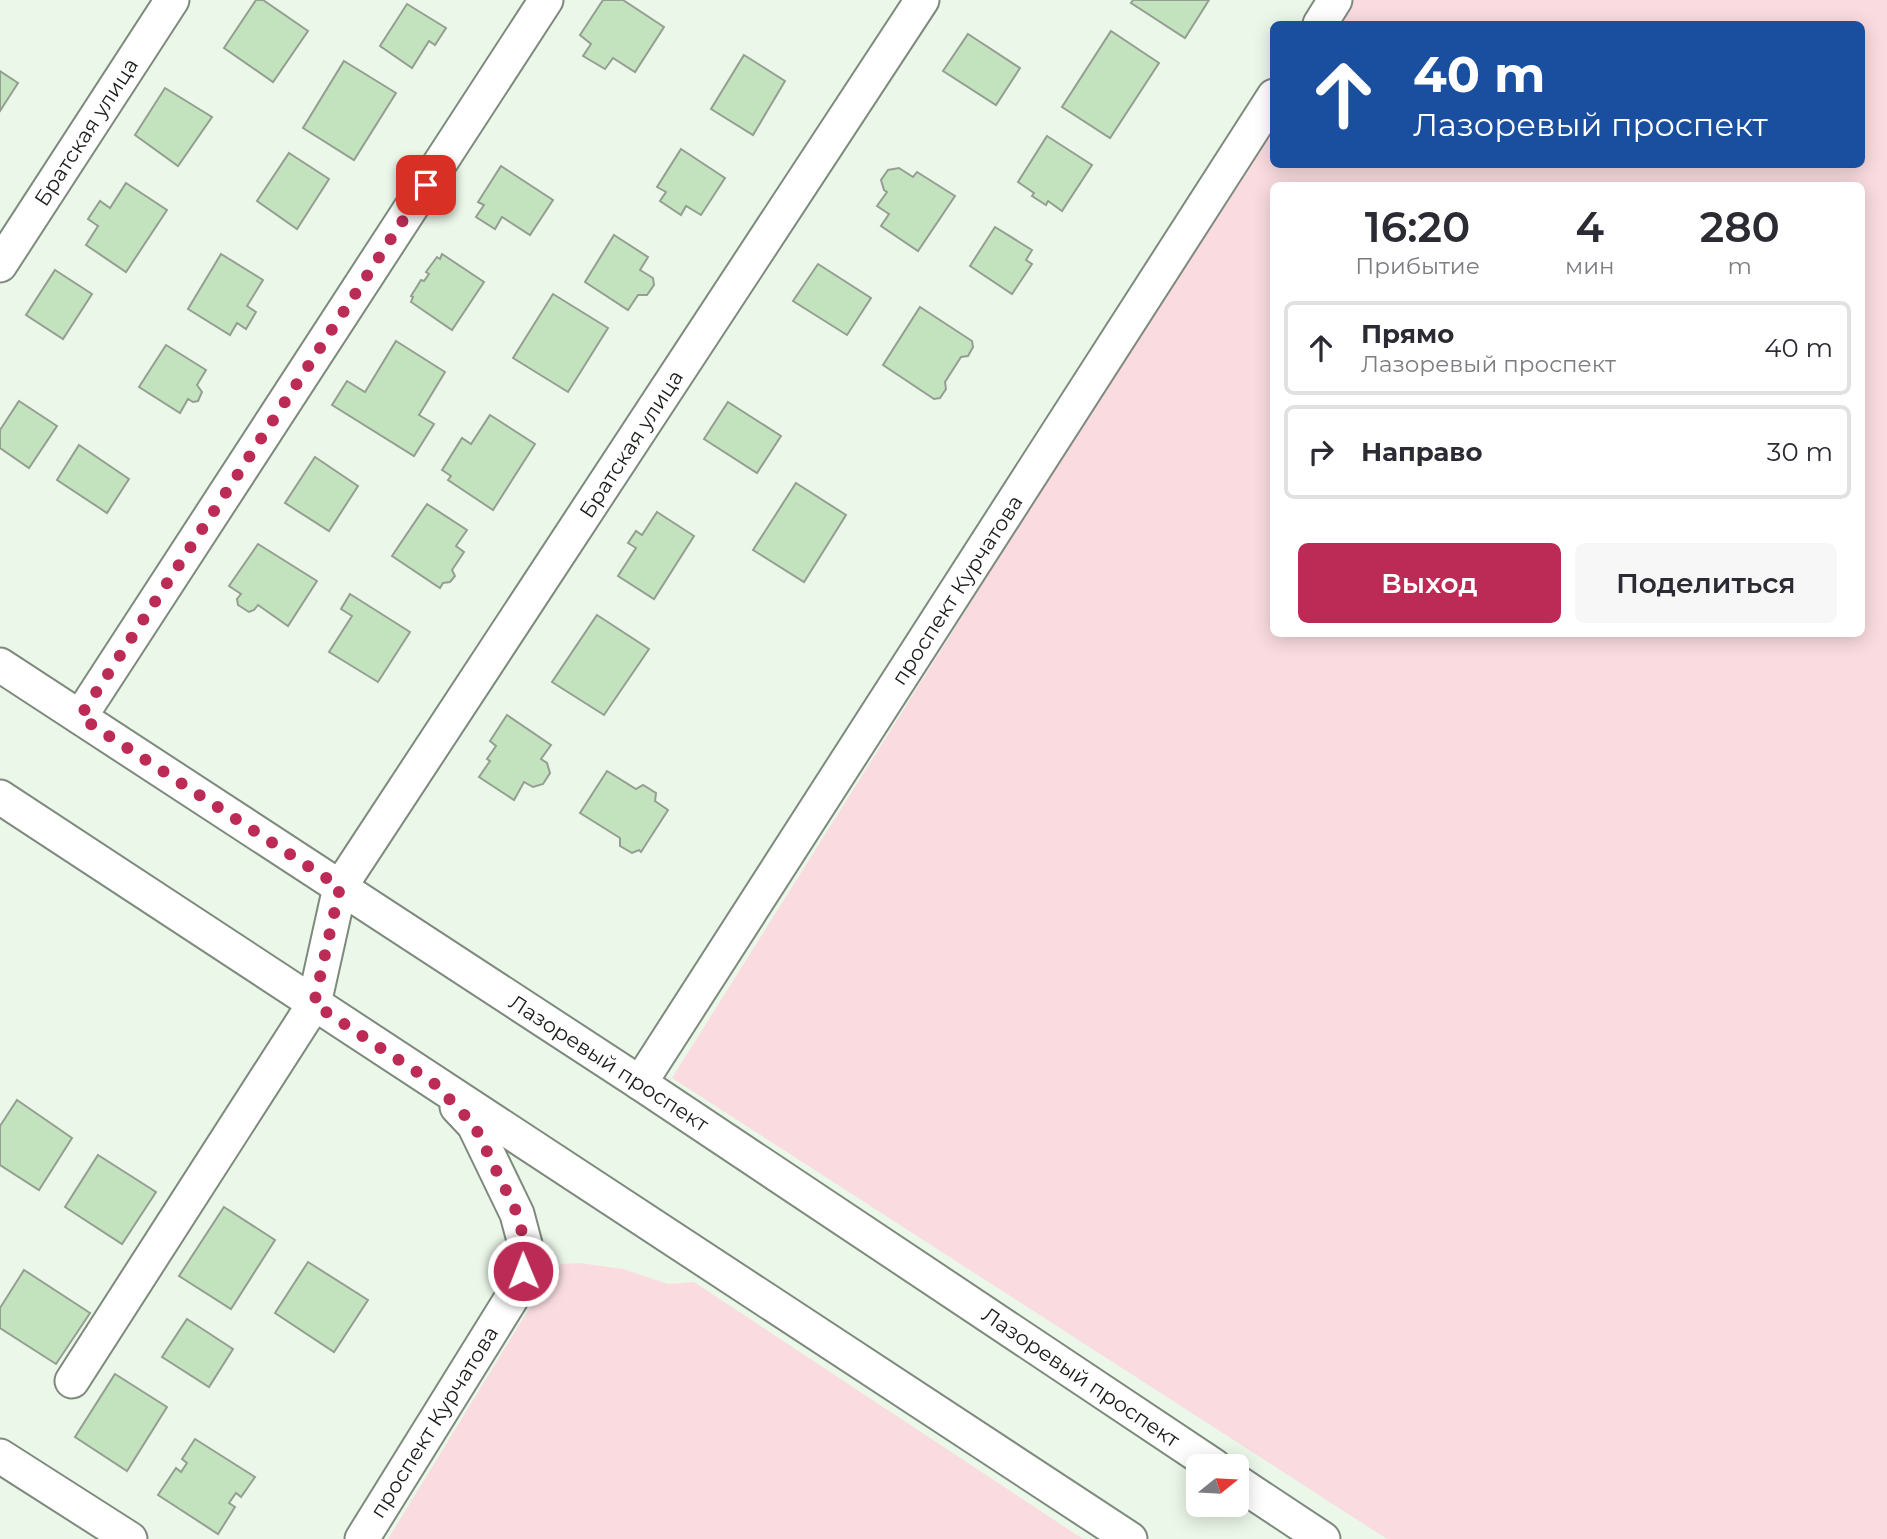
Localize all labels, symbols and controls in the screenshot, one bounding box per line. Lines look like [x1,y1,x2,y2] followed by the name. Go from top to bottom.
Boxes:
[1413,45,1545,104] text: 40 m
[1298,49,1389,140] icon: ahead
[29,53,143,211] street label: Братская улица
[1413,105,1768,144] text: Лазоревый проспект
[396,155,456,215] pin
[407,166,445,204] icon: arrive
[1365,201,1470,253] text: 16:20
[1576,201,1604,253] text: 4
[1700,201,1780,253] text: 280
[1355,252,1480,280] text: Прибытие
[1565,252,1615,280] text: мин
[1728,252,1752,280] text: m
[1361,318,1454,350] text: Прямо
[1302,329,1340,367] icon: ahead
[1764,332,1833,364] text: 40 m
[1361,350,1616,378] text: Лазоревый проспект
[574,365,688,523] street label: Братская улица
[1302,433,1340,471] icon: right
[1361,436,1482,468] text: Направо
[1767,436,1833,468] text: 30 m
[886,490,1028,690] street label: проспект Курчатова
[1298,543,1561,623] button: Выход
[1575,543,1837,623] button: Поделиться
[505,989,713,1137] street label: Лазоревый проспект
[486,1234,560,1308] position arrow
[978,1302,1184,1452] street label: Лазоревый проспект
[365,1322,503,1522] street label: проспект Курчатова
[1186,1454,1250,1517] north arrow
[1186,1454,1249,1517] map controls

